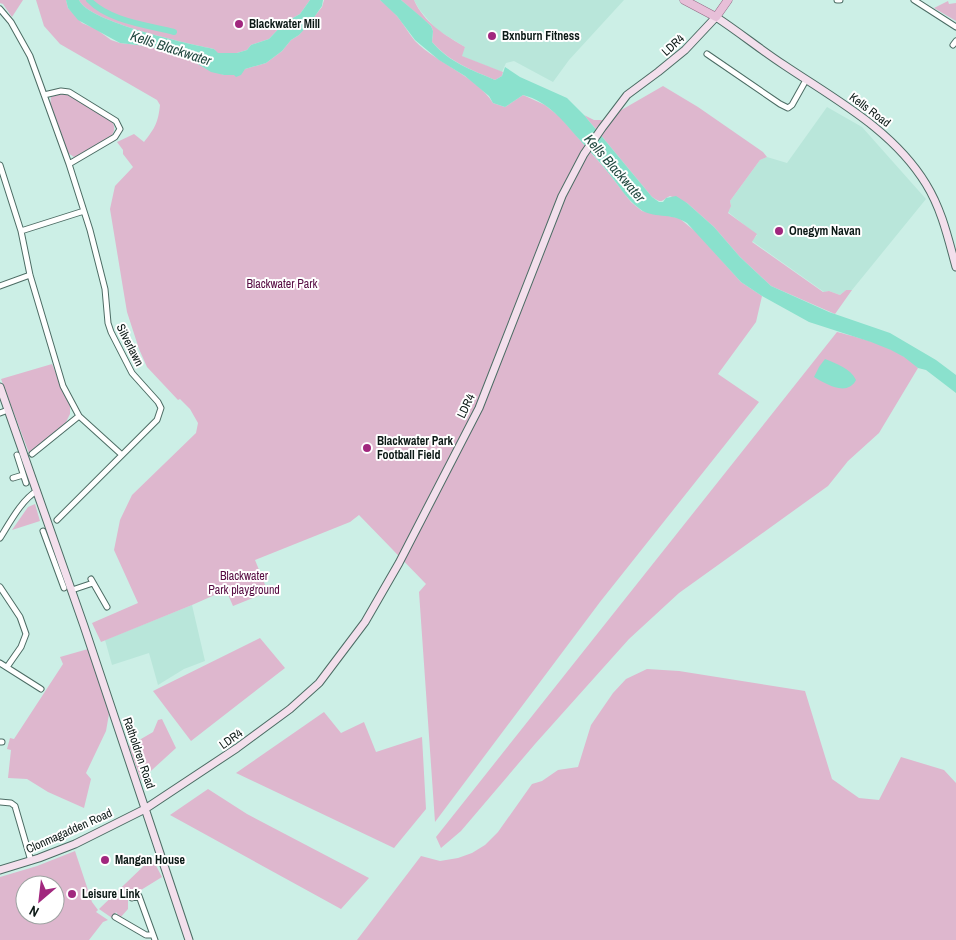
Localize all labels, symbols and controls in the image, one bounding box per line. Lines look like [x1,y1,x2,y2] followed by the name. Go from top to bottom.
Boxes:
[249,16,320,32] place label: Blackwater Mill
[233,18,245,30] marker: Blackwater Mill
[128,26,215,70] water label: Kells Blackwater
[502,28,580,44] place label: Bxnburn Fitness
[486,30,498,42] marker: Bxnburn Fitness
[658,30,688,59] street label: LDR4
[846,89,894,131] street label: Kells Road
[581,130,650,207] water label: Kells Blackwater
[789,223,861,239] place label: Onegym Navan
[773,225,785,237] marker: Onegym Navan
[246,276,318,292] park label: Blackwater Park
[113,321,147,369] street label: Silverlawn
[453,391,479,421] street label: LDR4
[377,433,454,463] place label: Blackwater Park Football Field
[361,442,373,454] marker: Blackwater Park Football Field
[208,568,280,598] park label: Blackwater Park playground
[119,715,159,791] street label: Ratholdren Road
[216,725,246,753] street label: LDR4
[23,805,115,857] street label: Clonmagadden Road
[115,852,186,868] place label: Mangan House
[99,854,111,866] marker: Mangan House
[15,875,65,925] north arrow
[82,886,141,902] place label: Leisure Link
[66,888,78,900] marker: Leisure Link
[26,902,42,921] text: N

